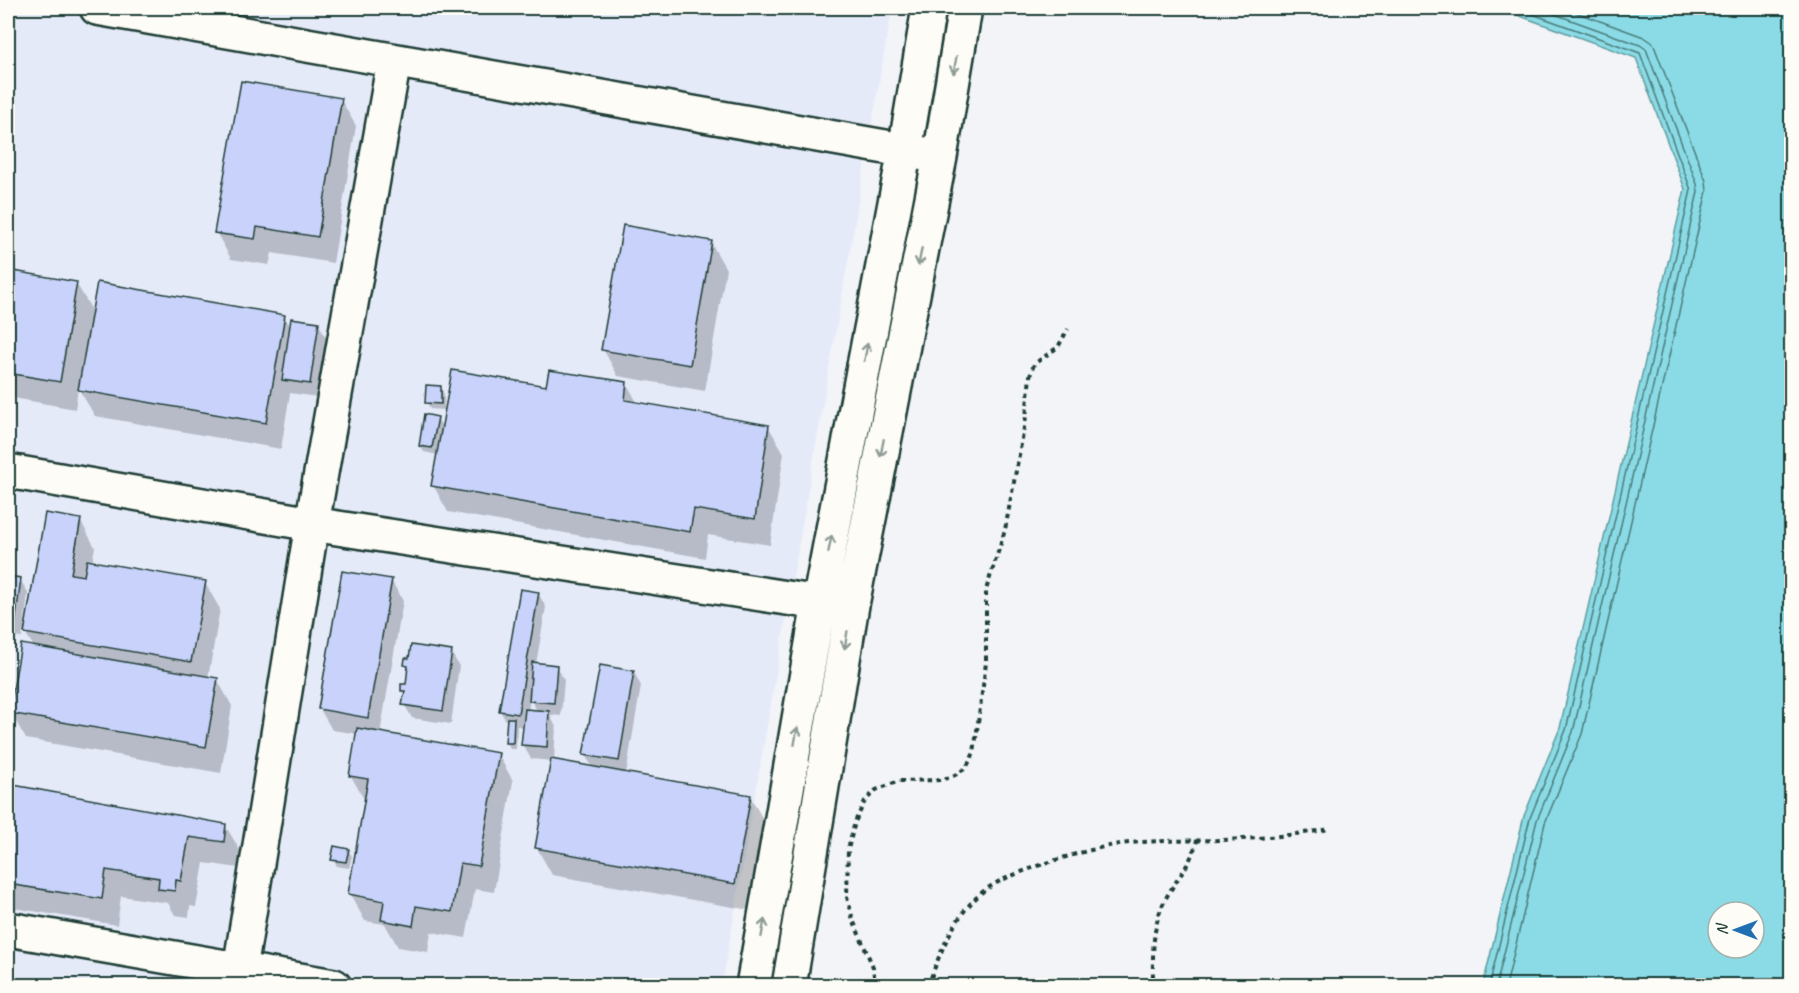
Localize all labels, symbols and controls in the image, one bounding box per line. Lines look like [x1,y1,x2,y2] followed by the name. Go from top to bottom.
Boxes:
[949,55,960,75] one-way arrow
[914,247,925,266] one-way arrow
[861,343,872,362] one-way arrow
[876,438,887,458] one-way arrow
[825,534,836,554] one-way arrow
[840,630,851,649] one-way arrow
[791,726,802,746] one-way arrow
[1706,900,1766,960] north arrow
[758,918,769,938] one-way arrow
[1712,922,1732,935] text: N

